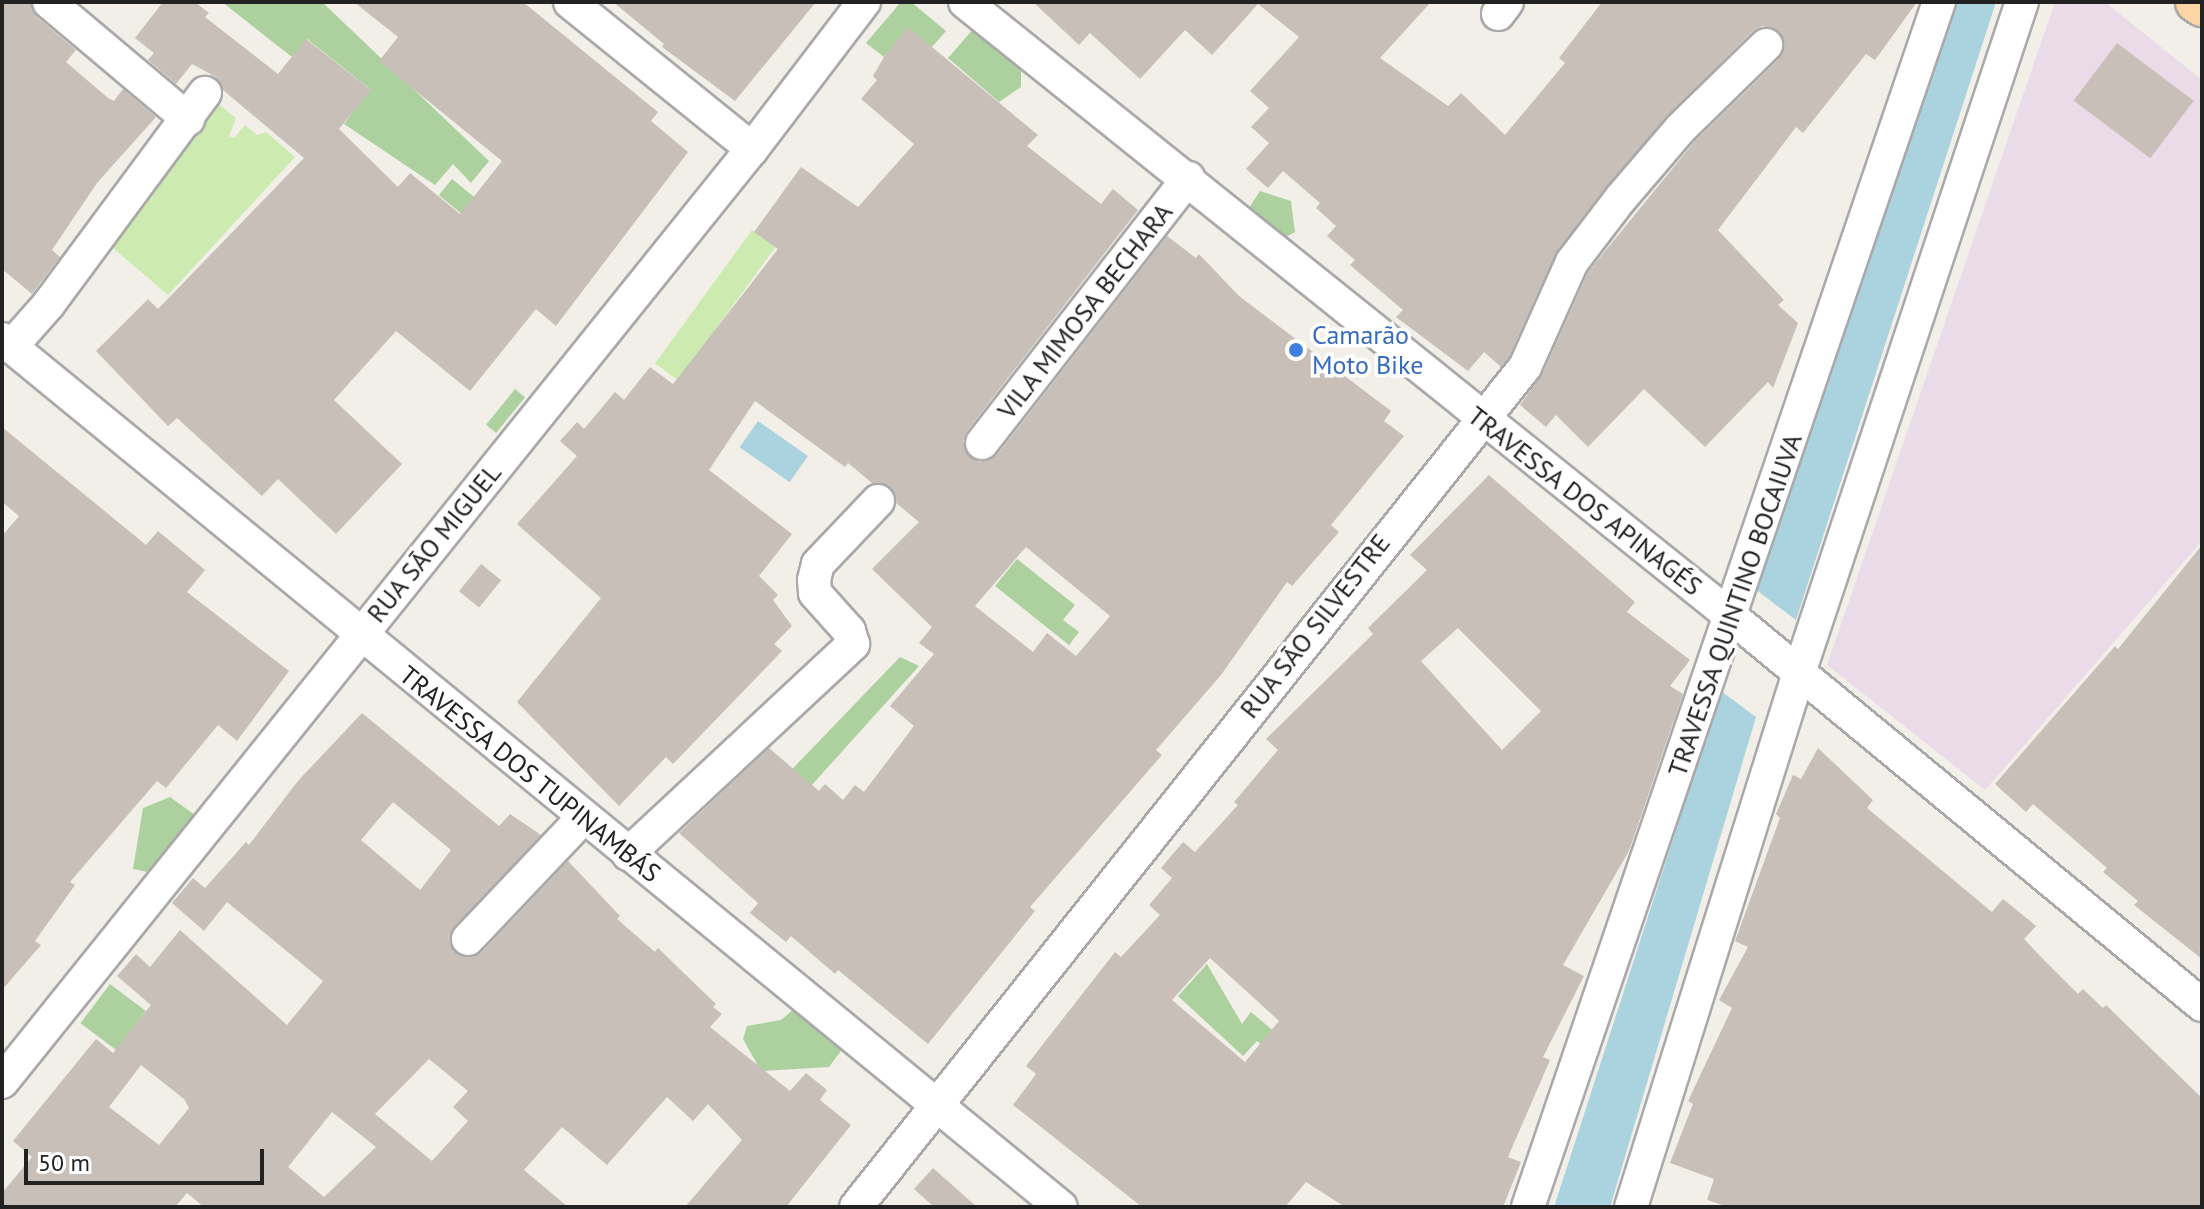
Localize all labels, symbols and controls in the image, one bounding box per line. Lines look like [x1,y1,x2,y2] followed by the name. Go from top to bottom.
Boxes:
[990,196,1180,426] street label: VILA MIMOSA BECHARA
[1312,319,1423,380] place label: Camarão Moto Bike
[1287,341,1305,359] marker: Camarão Moto Bike
[1461,399,1709,603] street label: TRAVESSA DOS APINAGÉS
[1661,429,1809,781] street label: TRAVESSA QUINTINO BOCAIUVA
[360,457,508,629] street label: RUA SÃO MIGUEL
[1233,527,1397,725] street label: RUA SÃO SILVESTRE
[393,659,667,889] street label: TRAVESSA DOS TUPINAMBÁS
[28,1133,268,1183] scale bar
[38,1147,90,1178] text: 50 m

